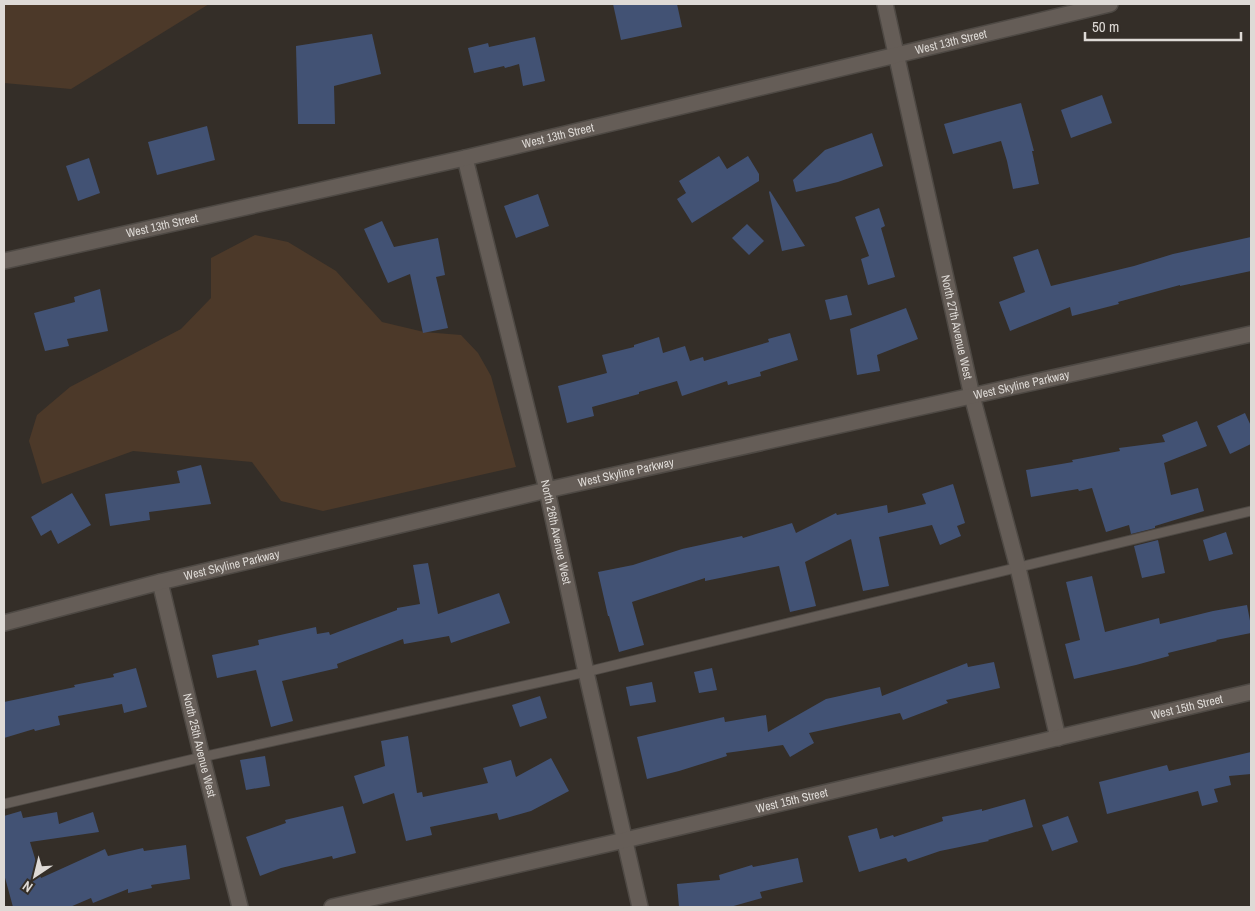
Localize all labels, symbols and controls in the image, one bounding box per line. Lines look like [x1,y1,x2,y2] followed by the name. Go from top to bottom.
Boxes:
[1085,10,1241,42] scale bar
[1092,16,1119,37] text: 50 m
[913,26,989,58] street label: West 13th Street
[521,119,596,152] street label: West 13th Street
[125,210,200,241] street label: West 13th Street
[937,273,976,381] street label: North 27th Avenue West
[972,366,1071,403] street label: West Skyline Parkway
[576,454,676,491] street label: West Skyline Parkway
[537,478,575,586] street label: North 26th Avenue West
[182,546,281,584] street label: West Skyline Parkway
[1149,691,1225,723] street label: West 15th Street
[179,692,220,799] street label: North 25th Avenue West
[754,784,830,817] street label: West 15th Street
[10,851,60,901] north arrow
[19,877,36,896] text: N

